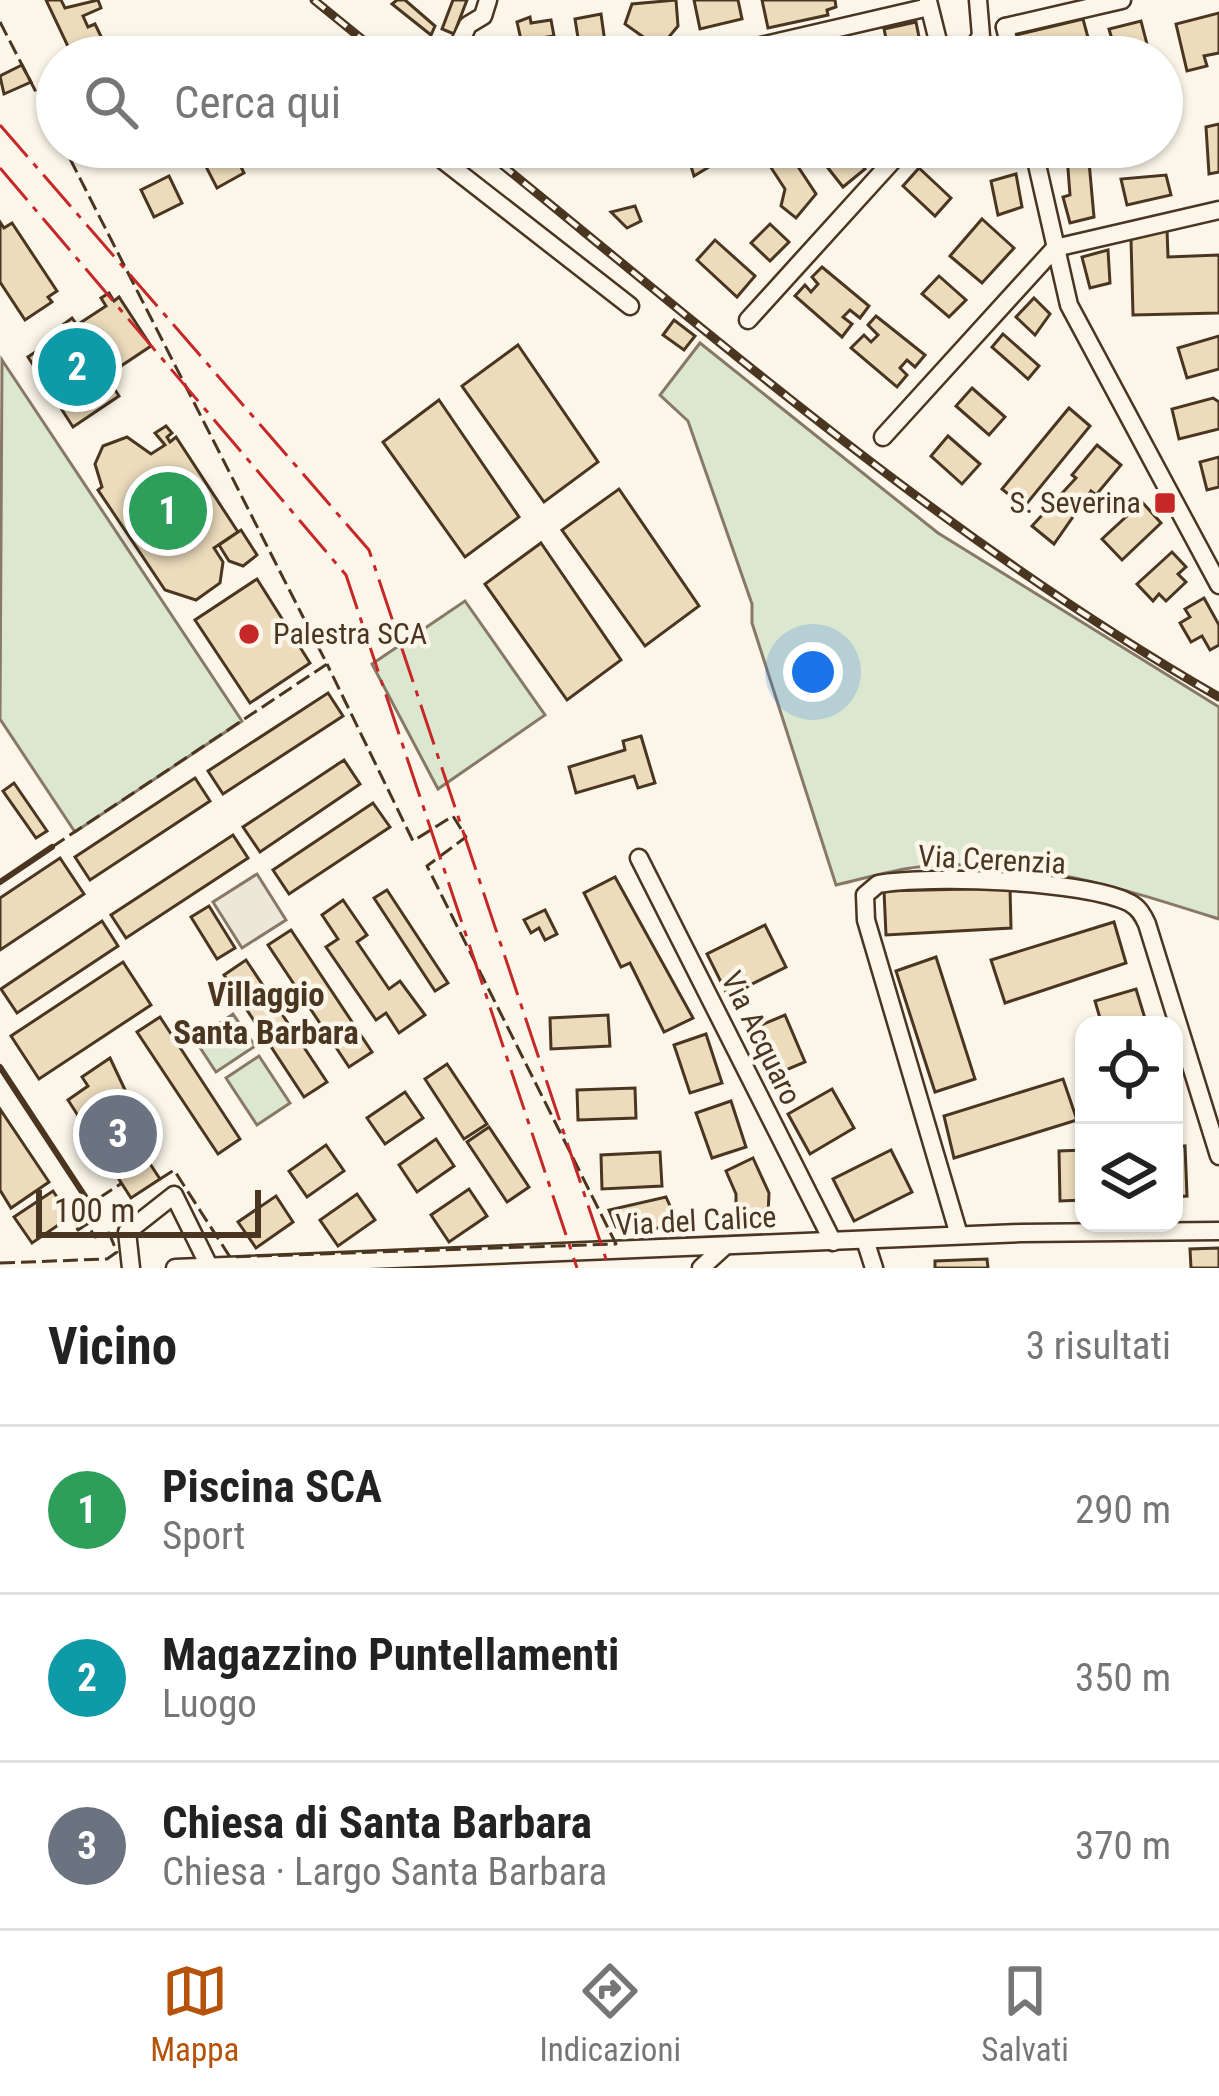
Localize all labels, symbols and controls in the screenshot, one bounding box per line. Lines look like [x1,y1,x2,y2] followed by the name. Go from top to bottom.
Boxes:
[36,36,1183,168] search box
[78,69,144,135] icon: search
[174,76,341,129] text: Cerca qui
[38,322,116,412] pin: 2
[129,466,207,556] pin: 1
[1010,485,1141,520] place label: S. Severina
[1152,490,1178,516] marker: S. Severina
[273,616,427,651] place label: Palestra SCA
[236,621,262,647] marker: Palestra SCA
[783,642,843,702] your location
[917,838,1067,881] street label: Via Cerenzia
[714,965,809,1110] street label: Via Acquaro
[173,975,359,1052] district label: Villaggio Santa Barbara
[1075,1016,1183,1232] map controls
[1075,1016,1183,1124] button: locate
[79,1089,157,1179] pin: 3
[1075,1124,1183,1232] button: layers
[36,1184,261,1237] scale bar
[54,1191,135,1230] text: 100 m
[615,1199,777,1242] street label: Via del Calice
[48,1317,177,1376] text: Vicino
[1026,1323,1171,1369] text: 3 risultati
[162,1460,382,1513] text: Piscina SCA
[77,1487,97,1533] text: 1
[1075,1487,1171,1533] text: 290 m
[162,1513,245,1559] text: Sport
[162,1628,619,1681] text: Magazzino Puntellamenti
[77,1655,97,1701] text: 2
[1075,1655,1171,1701] text: 350 m
[162,1681,257,1727] text: Luogo
[162,1796,592,1849] text: Chiesa di Santa Barbara
[77,1823,97,1869] text: 3
[1075,1823,1171,1869] text: 370 m
[162,1849,607,1895] text: Chiesa · Largo Santa Barbara
[150,1958,239,2069] tab: Mappa
[540,1958,681,2069] tab: Indicazioni
[981,1958,1069,2069] tab: Salvati

